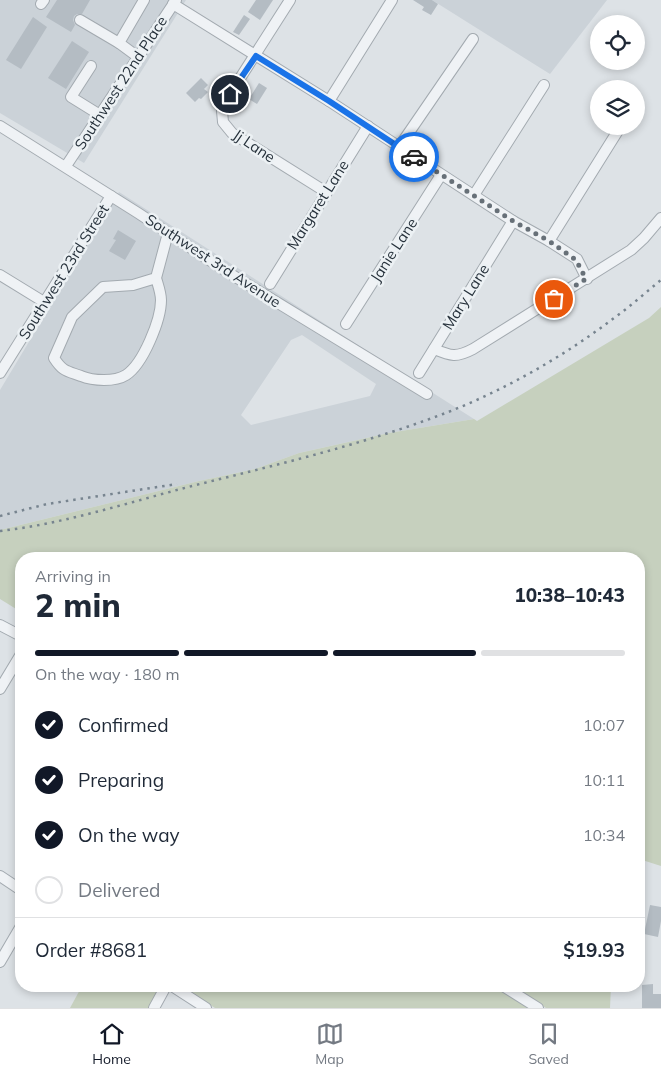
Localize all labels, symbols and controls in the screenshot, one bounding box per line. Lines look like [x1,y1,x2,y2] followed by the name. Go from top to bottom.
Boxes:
[70,12,171,153] street label: Southwest 22nd Place
[590,15,645,135] map controls
[590,15,645,70] button: locate
[209,73,251,115] pin
[216,80,244,108] icon: home
[590,80,645,135] button: layers
[230,125,279,166] street label: Jj Lane
[389,132,439,182] courier
[400,143,428,171] icon: car
[282,156,353,253] street label: Margaret Lane
[14,201,113,343] street label: Southwest 23rd Street
[142,210,285,311] street label: Southwest 3rd Avenue
[366,214,421,285] street label: Janie Lane
[438,260,493,333] street label: Mary Lane
[533,278,575,320] pin
[540,285,568,313] icon: bag
[35,566,111,586] text: Arriving in
[514,583,625,607] text: 10:38–10:43
[35,585,121,625] text: 2 min
[35,664,180,684] text: On the way · 180 m
[35,711,63,739] icon: check
[78,713,169,737] text: Confirmed
[583,715,625,735] text: 10:07
[35,766,63,794] icon: check
[78,768,164,792] text: Preparing
[583,770,625,790] text: 10:11
[35,821,63,849] icon: check
[78,823,180,847] text: On the way
[583,825,625,845] text: 10:34
[78,878,160,902] text: Delivered
[35,938,147,962] text: Order #8681
[563,938,625,962] text: $19.93
[92,1020,131,1068] tab: Home
[315,1020,344,1068] tab: Map
[528,1020,569,1068] tab: Saved

